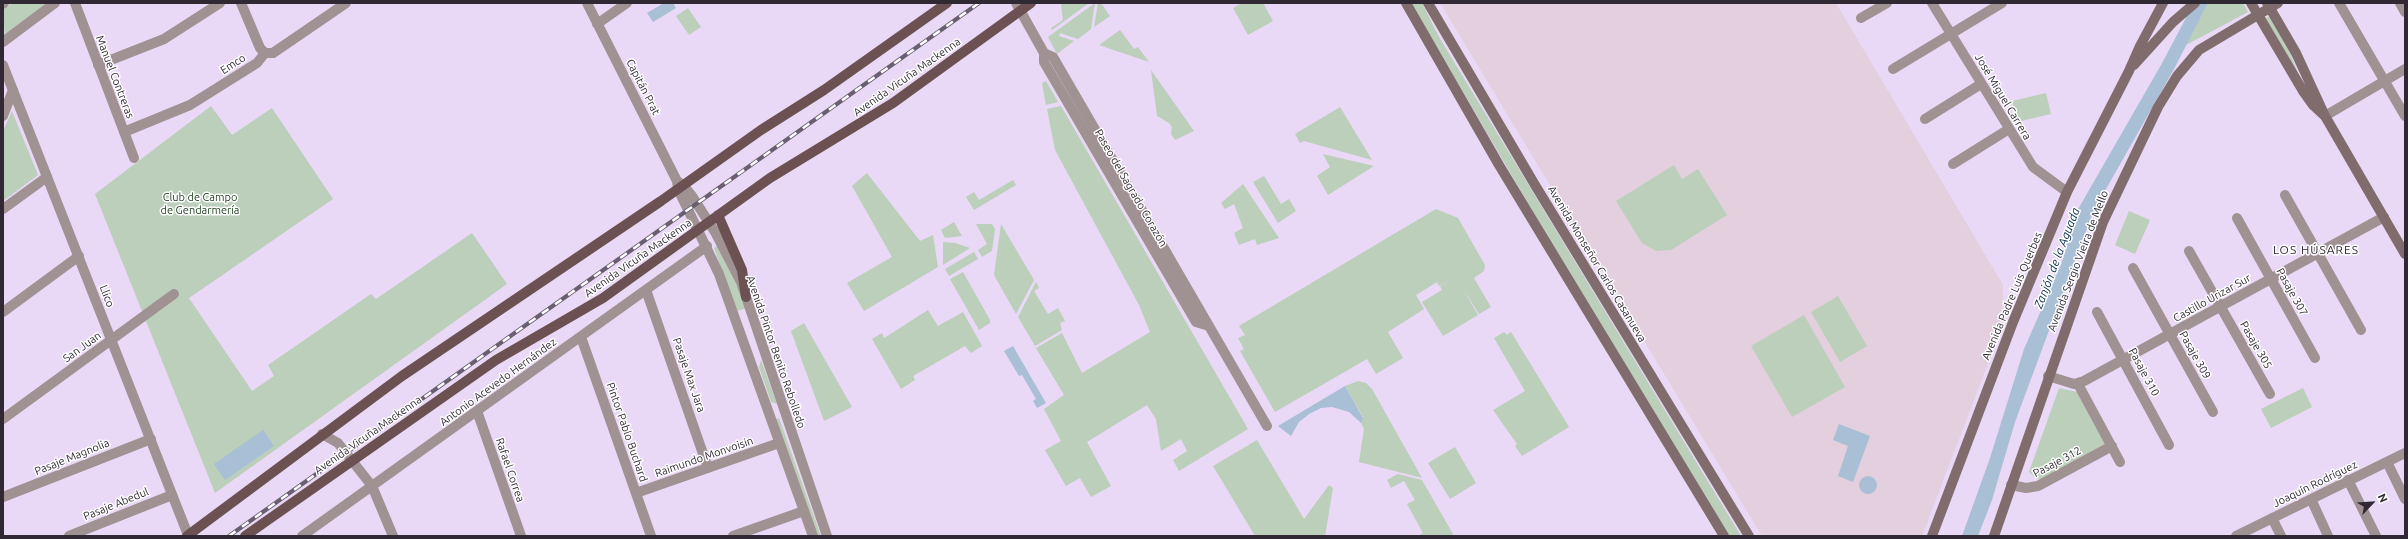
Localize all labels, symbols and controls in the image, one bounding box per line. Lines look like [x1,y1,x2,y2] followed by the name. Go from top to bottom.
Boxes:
[93,34,137,120] street label: Manuel Contreras
[851,35,963,119] street label: Avenida Vicuña Mackenna
[218,51,248,77] street label: Emco
[1972,52,2034,142] street label: José Miguel Carrera
[623,57,663,117] street label: Capitán Prat
[1092,127,1170,249] street label: Paseo del Sagrado Corazón
[1545,183,1649,345] street label: Avenida Monseñor Carlos Casanueva
[2045,189,2111,333] street label: Avenida Sergio Vieira de Mello
[161,190,239,216] park label: Club de Campo de Gendarmería
[2031,206,2083,310] water label: Zanjón de la Aguada
[582,216,694,300] street label: Avenida Vicuña Mackenna
[1979,230,2045,362] street label: Avenida Padre Luis Querbes
[2273,243,2359,257] district label: LOS HÚSARES
[2274,266,2310,318] street label: Pasaje 307
[2171,271,2253,325] street label: Castillo Urizar Sur
[744,274,808,430] street label: Avenida Pintor Benito Rebolledo
[97,283,117,309] street label: Llico
[2237,319,2275,371] street label: Pasaje 305
[60,329,104,365] street label: San Juan
[2177,329,2213,381] street label: Pasaje 309
[437,335,559,429] street label: Antonio Acevedo Hernández
[670,336,708,414] street label: Pasaje Max Jara
[2126,346,2162,398] street label: Pasaje 310
[604,381,650,483] street label: Pintor Pablo Buchard
[312,393,424,477] street label: Avenida Vicuña Mackenna
[653,434,755,480] street label: Raimundo Monvoisin
[33,436,111,478] street label: Pasaje Magnolia
[493,436,527,504] street label: Rafael Correa
[2031,444,2083,480] street label: Pasaje 312
[2271,458,2359,510] street label: Joaquín Rodríguez
[2352,483,2392,523] north arrow
[82,485,150,523] street label: Pasaje Abedul
[2376,492,2390,504] text: N

